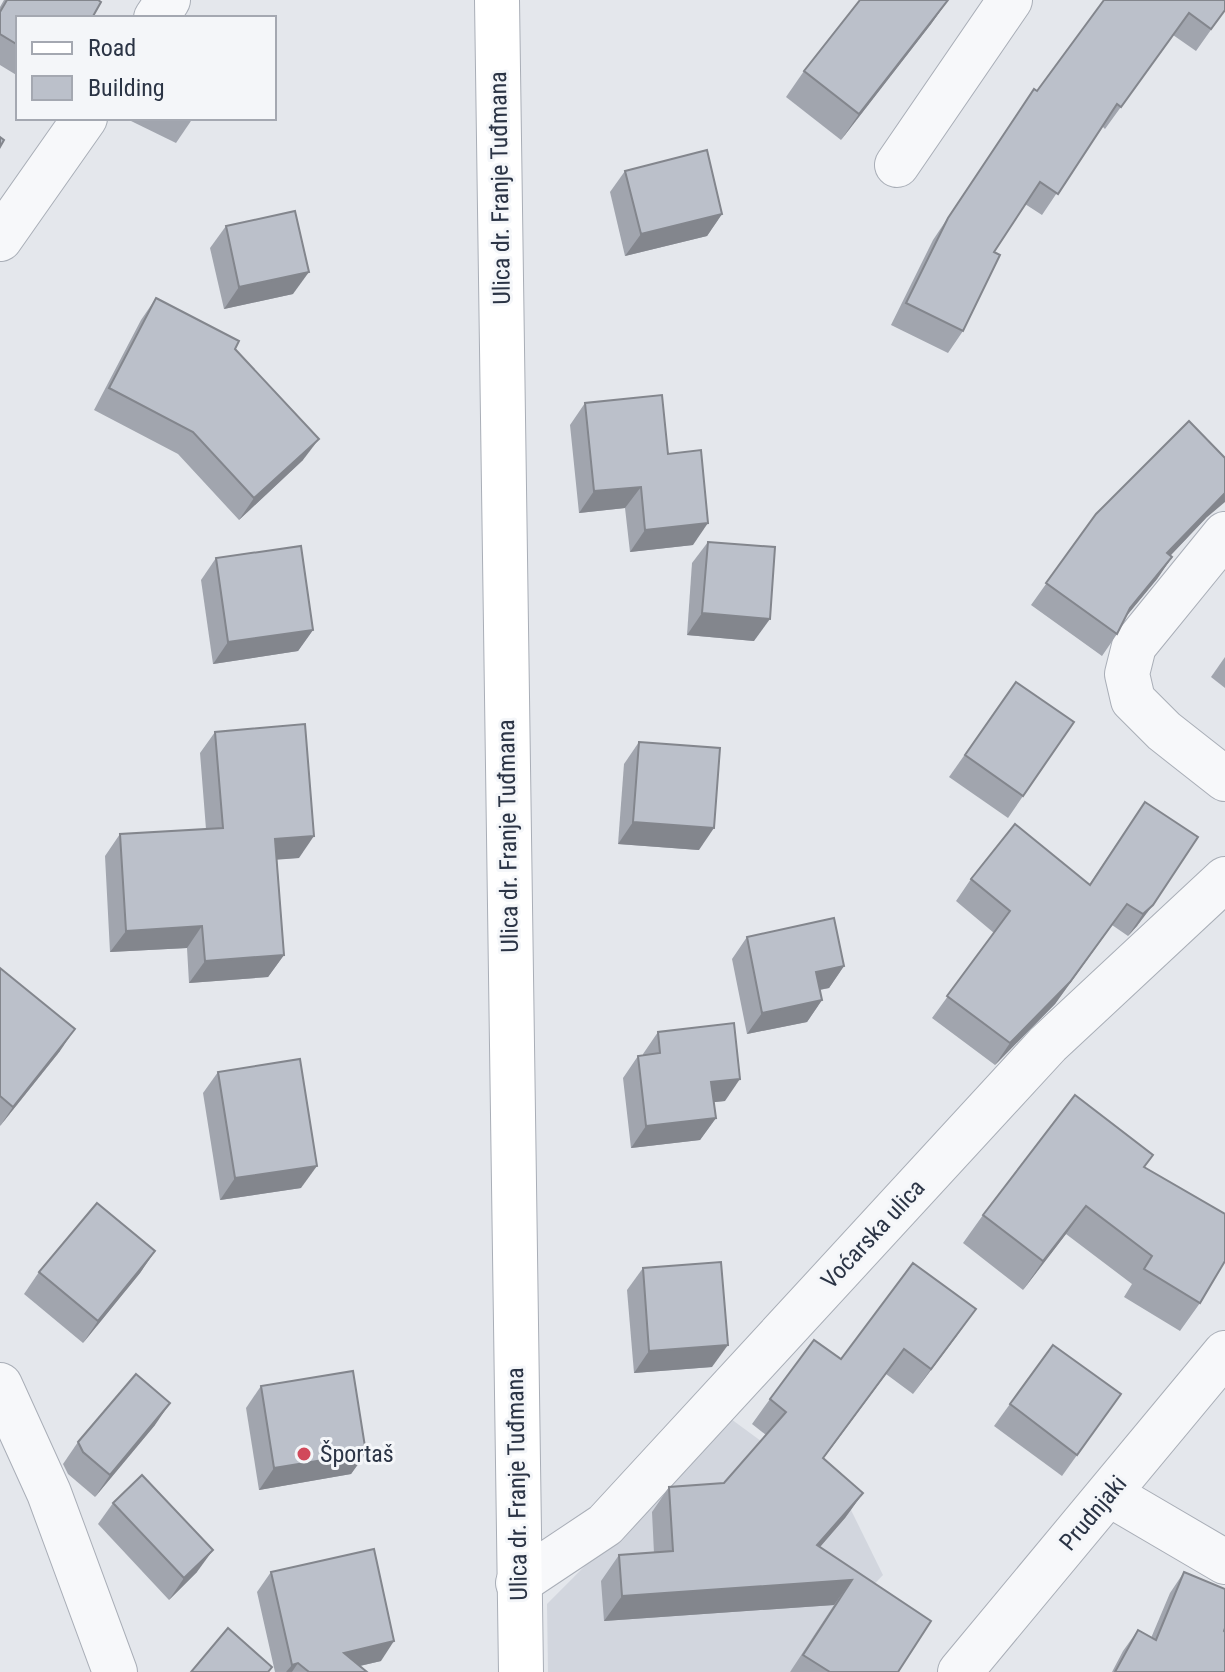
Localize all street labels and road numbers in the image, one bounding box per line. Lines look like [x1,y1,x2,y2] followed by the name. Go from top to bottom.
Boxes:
[484,71,516,305] street label: Ulica dr. Franje Tuđmana
[492,719,524,953] street label: Ulica dr. Franje Tuđmana
[815,1174,931,1294] street label: Voćarska ulica
[501,1367,533,1601] street label: Ulica dr. Franje Tuđmana
[1054,1470,1132,1556] street label: Prudnjaki

